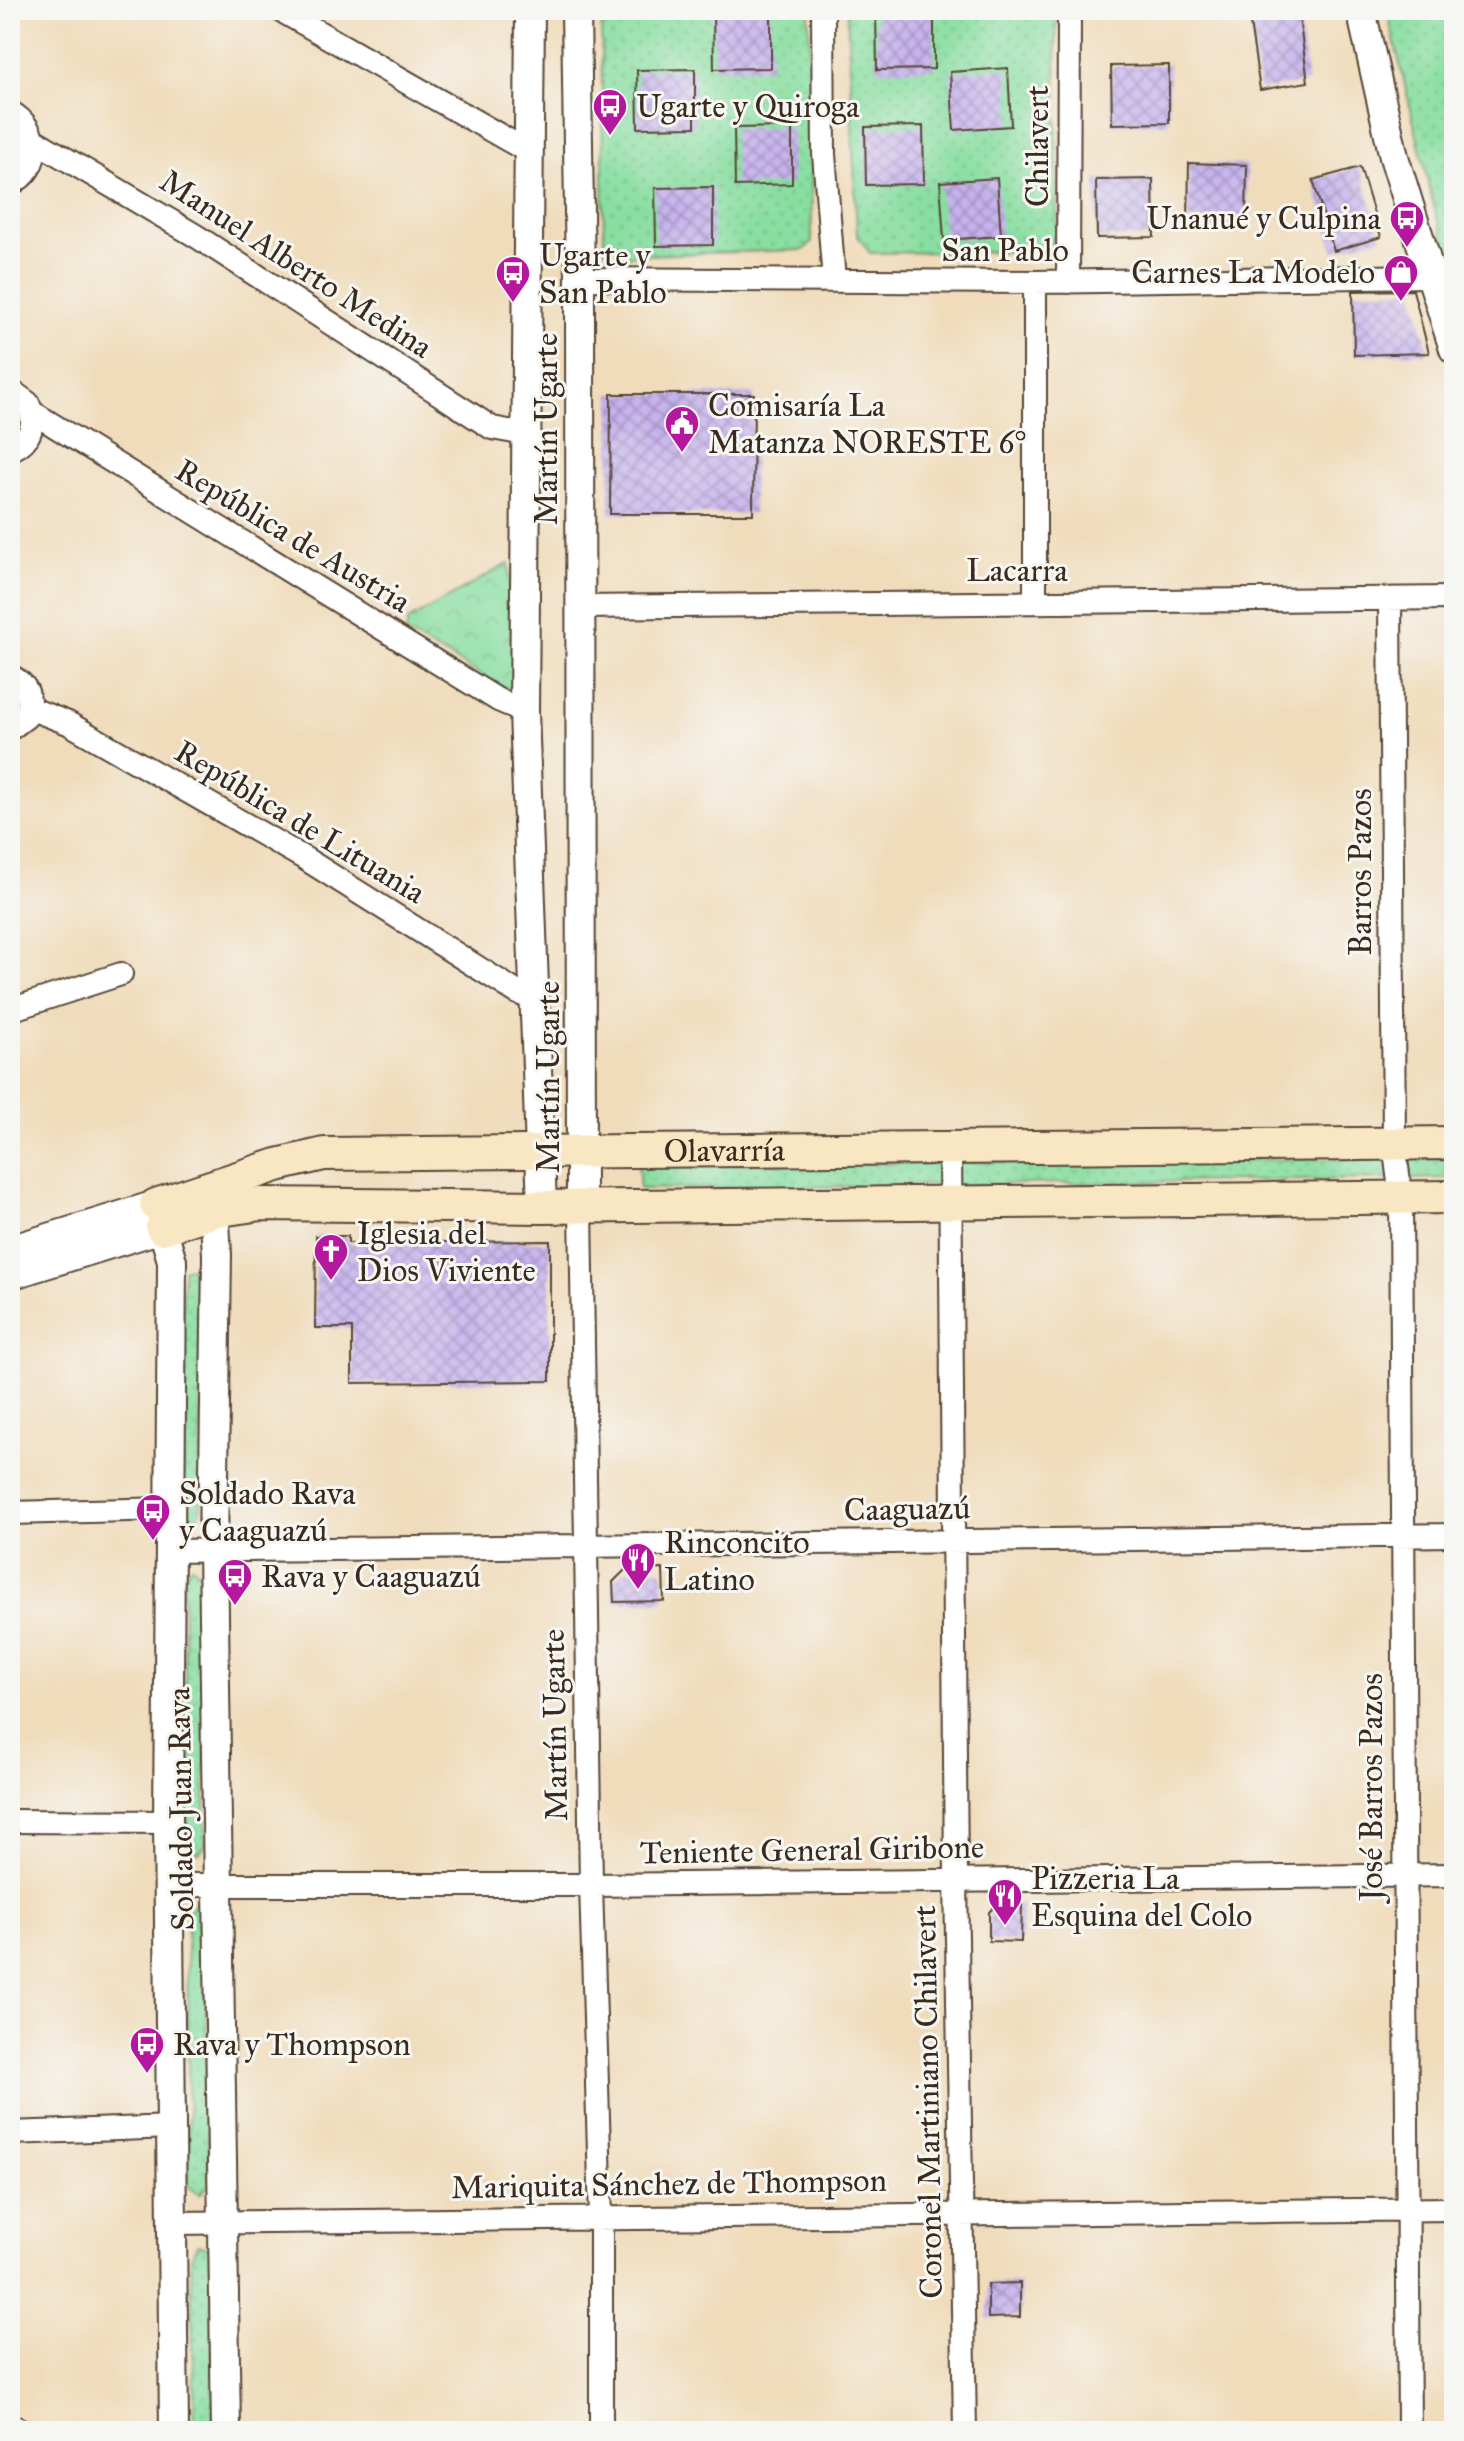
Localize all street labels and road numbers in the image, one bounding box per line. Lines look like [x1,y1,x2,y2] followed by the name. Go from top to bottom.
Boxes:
[1018,85,1057,207] street label: Chilavert
[152,161,440,367] street label: Manuel Alberto Medina
[941,231,1069,270] street label: San Pablo
[527,333,566,525] street label: Martín Ugarte
[168,450,418,622] street label: República de Austria
[966,551,1068,590] street label: Lacarra
[168,732,433,912] street label: República de Lituania
[1341,788,1380,956] street label: Barros Pazos
[529,981,568,1173] street label: Martín Ugarte
[663,1130,786,1170] street label: Olavarría
[843,1488,971,1530] street label: Caaguazú
[534,1628,576,1822] street label: Martín Ugarte
[1352,1673,1391,1904] street label: José Barros Pazos
[159,1686,203,1931] street label: Soldado Juan Rava
[639,1827,985,1873] street label: Teniente General Giribone
[905,1905,951,2299] street label: Coronel Martiniano Chilavert
[451,2161,887,2207] street label: Mariquita Sánchez de Thompson

